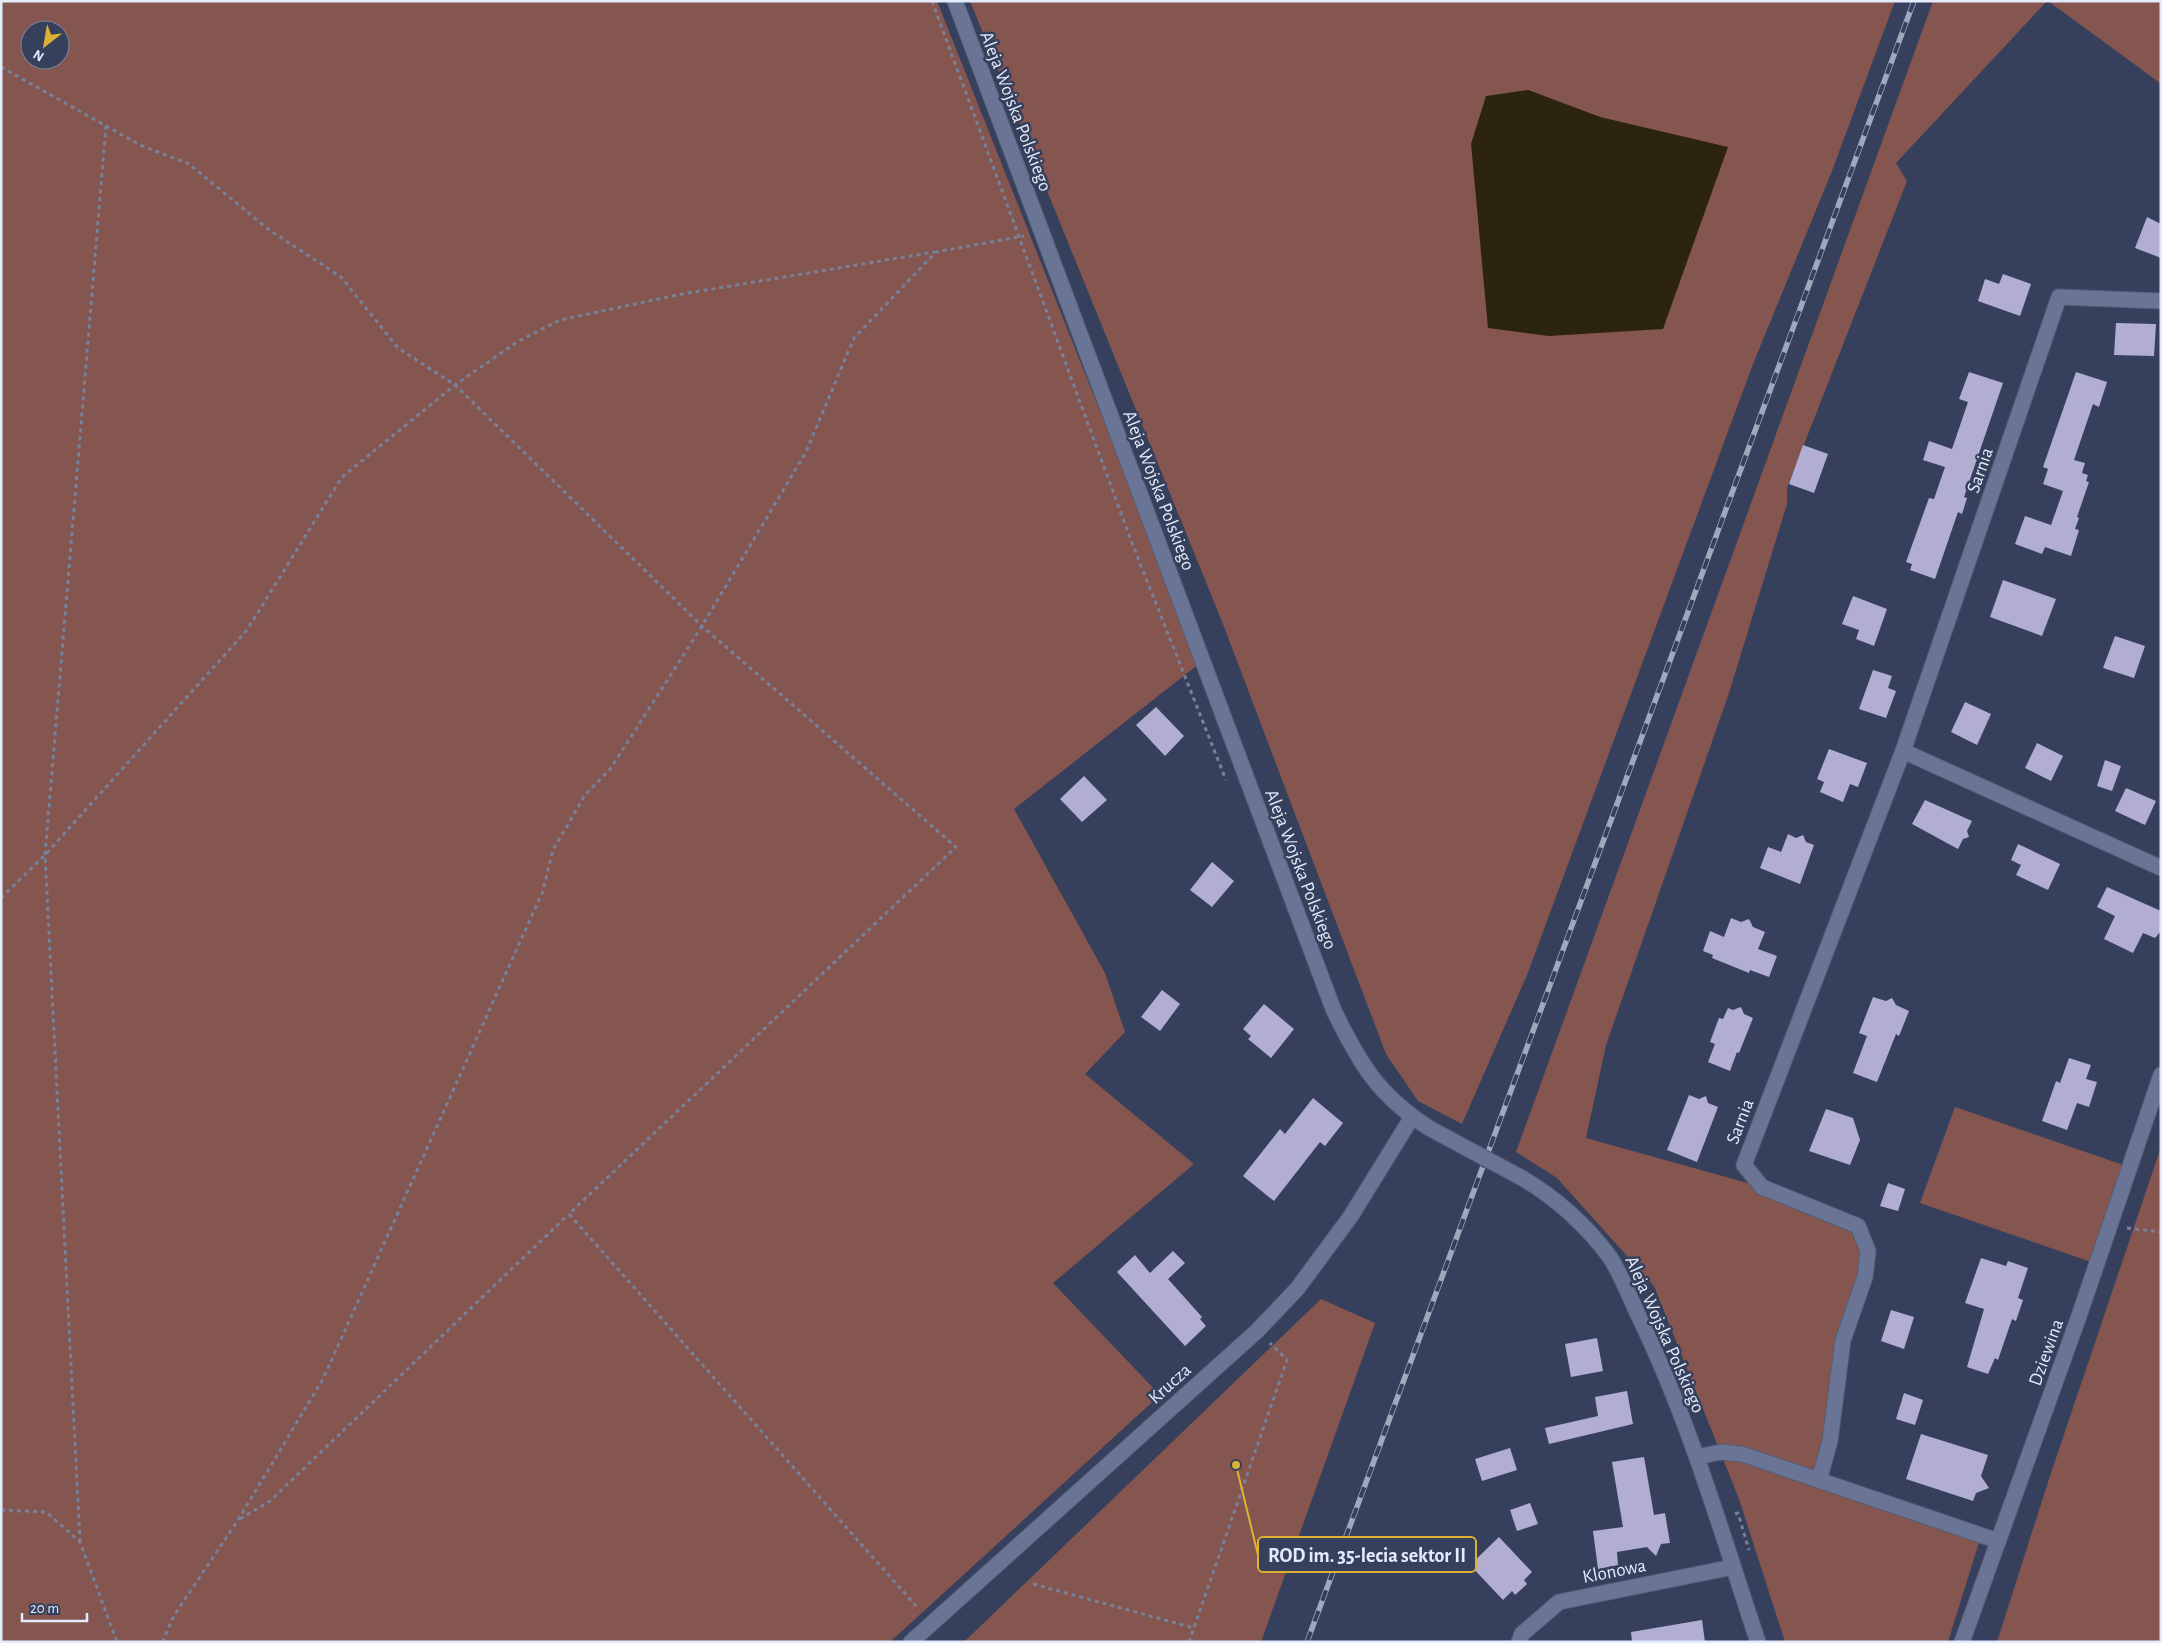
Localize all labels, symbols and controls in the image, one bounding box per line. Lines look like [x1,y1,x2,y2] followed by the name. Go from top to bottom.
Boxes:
[20,20,70,70] north arrow
[976,29,1055,194] street label: Aleja Wojska Polskiego
[31,47,47,64] text: N
[1119,408,1198,573] street label: Aleja Wojska Polskiego
[1964,445,1997,496] street label: Sarnia
[1261,787,1340,952] street label: Aleja Wojska Polskiego
[1723,1096,1758,1147] street label: Sarnia
[1621,1253,1708,1416] street label: Aleja Wojska Polskiego
[2026,1316,2067,1388] street label: Dziewina
[1145,1360,1195,1408] street label: Krucza
[1258,1537,1476,1572] callout: ROD im. 35-lecia sektor II
[1268,1546,1466,1566] text: ROD im. 35-lecia sektor II
[1581,1556,1648,1587] street label: Klonowa
[22,1590,88,1622] scale bar
[30,1601,59,1616] text: 20 m

